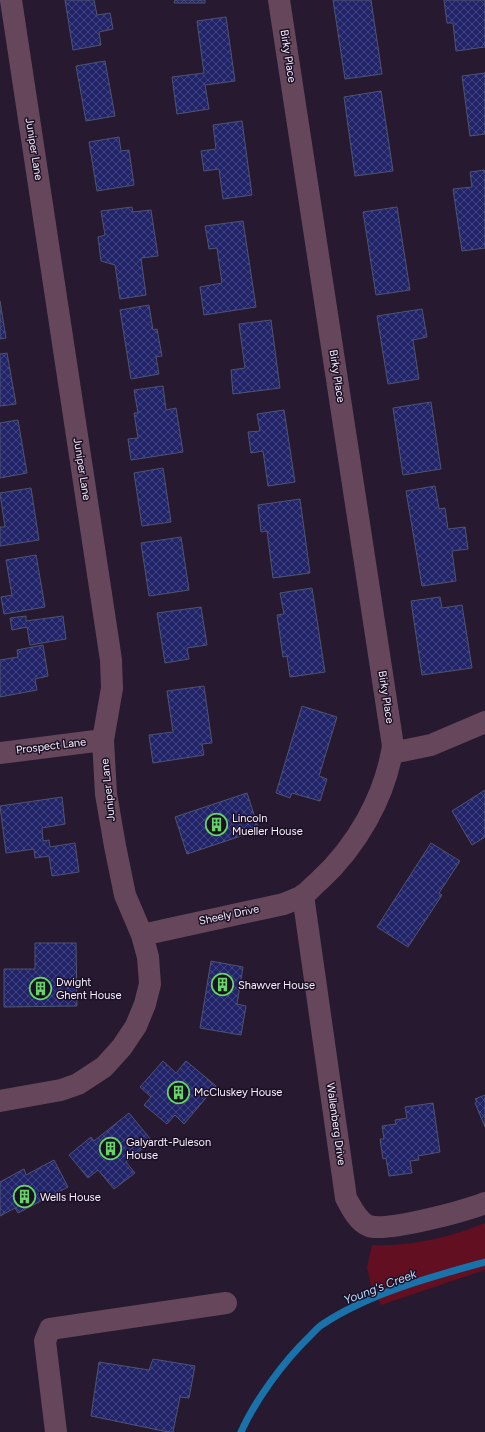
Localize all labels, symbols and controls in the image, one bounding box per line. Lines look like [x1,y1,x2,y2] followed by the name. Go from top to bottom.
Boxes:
[277,29,299,83] street label: Birky Place
[23,117,45,181] street label: Juniper Lane
[326,349,348,403] street label: Birky Place
[71,437,93,501] street label: Juniper Lane
[375,670,397,724] street label: Birky Place
[15,735,87,757] street label: Prospect Lane
[98,758,118,822] street label: Juniper Lane
[204,811,230,837] building icon: Lincoln Mueller House
[232,812,303,838] place label: Lincoln Mueller House
[198,902,260,928] street label: Sheely Drive
[210,972,236,998] building icon: Shawver House
[27,975,53,1001] building icon: Dwight Ghent House
[56,976,121,1002] place label: Dwight Ghent House
[238,979,315,992] place label: Shawver House
[165,1079,191,1105] building icon: McCluskey House
[324,1082,348,1166] street label: Wallenberg Drive
[194,1086,282,1099] place label: McCluskey House
[97,1135,123,1161] building icon: Galyardt-Puleson House
[126,1136,211,1162] place label: Galyardt-Puleson House
[11,1184,37,1210] building icon: Wells House
[40,1191,101,1204] place label: Wells House
[342,1266,419,1307] water label: Young's Creek

